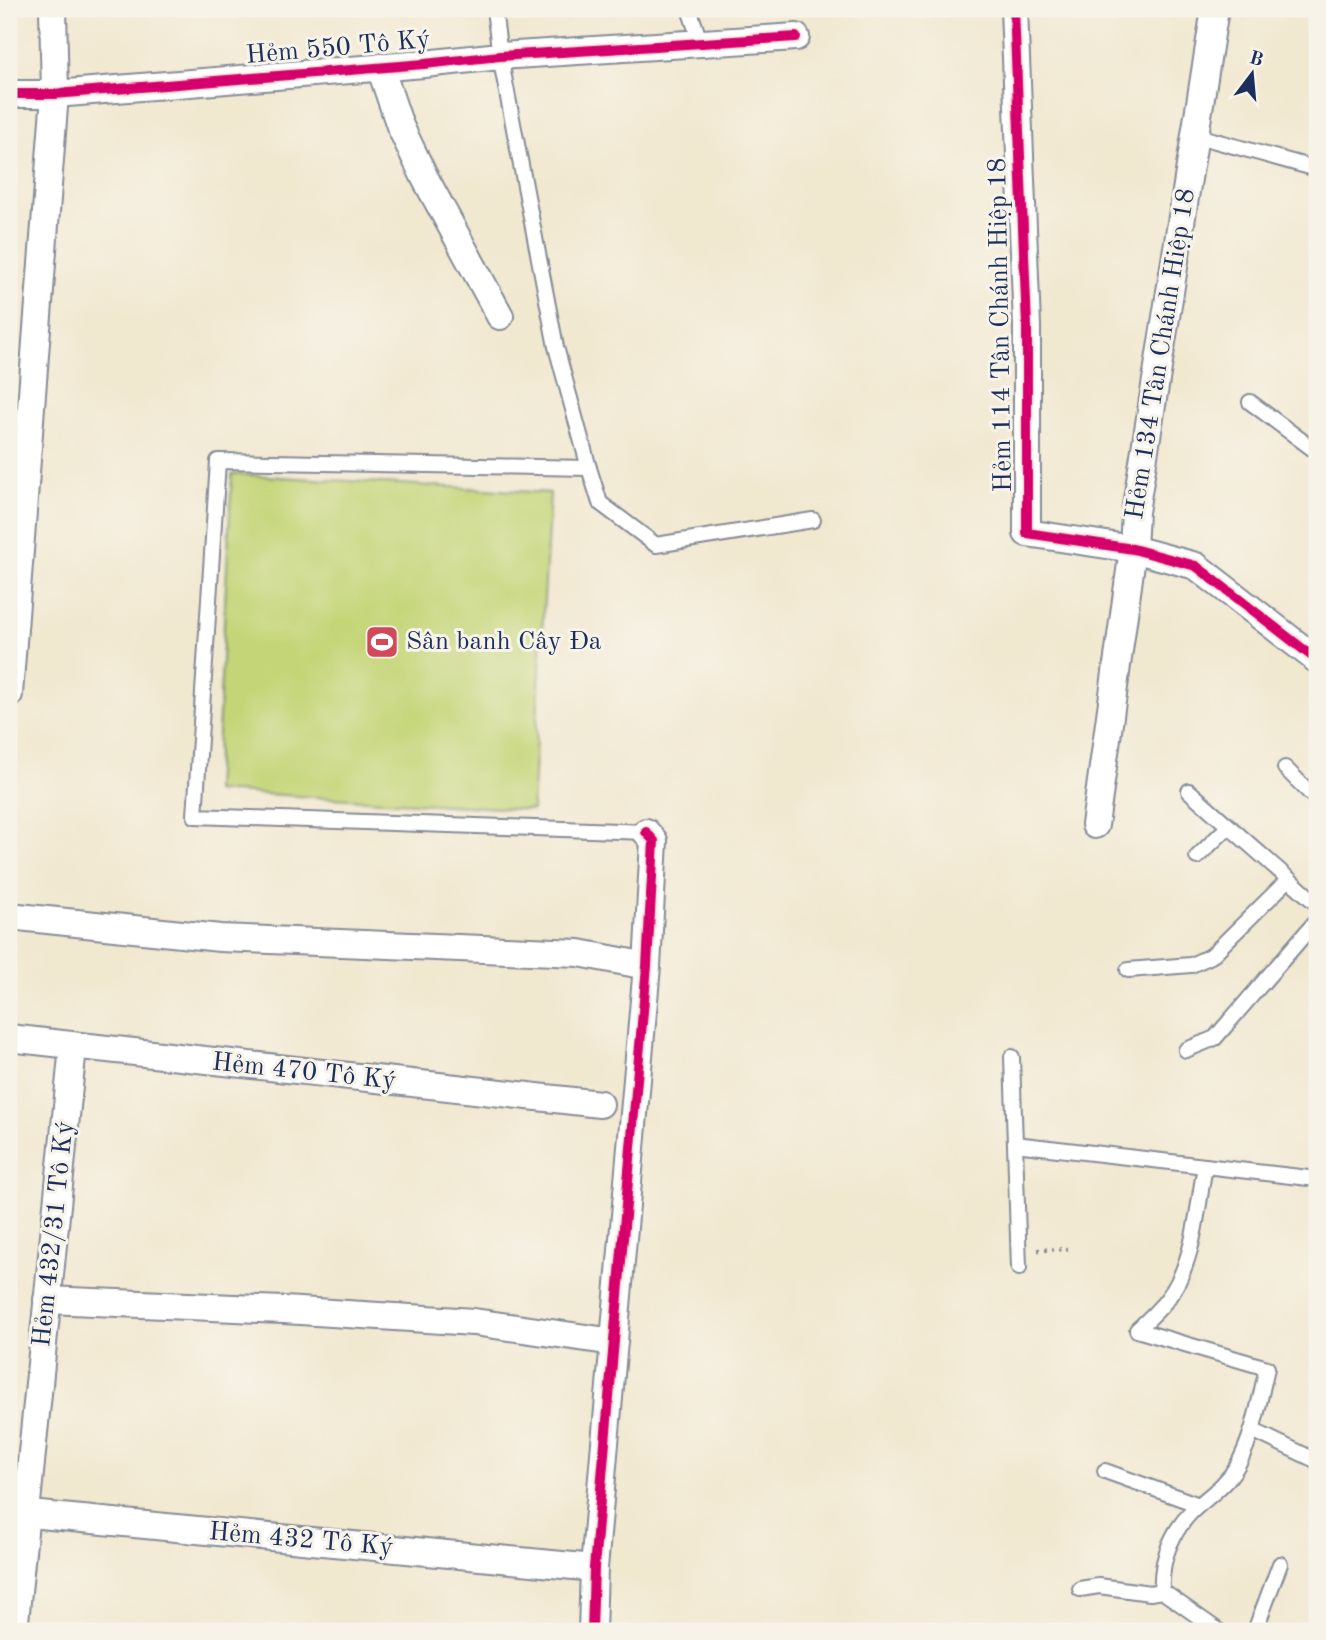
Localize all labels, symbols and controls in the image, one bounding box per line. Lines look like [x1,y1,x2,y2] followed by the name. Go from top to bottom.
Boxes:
[245,27,432,69] street label: Hẻm 550 Tô Ký
[1218,38,1288,108] north arrow
[1247,49,1265,71] text: B
[985,157,1017,493] street label: Hẻm 114 Tân Chánh Hiệp 18
[1122,187,1200,521] street label: Hẻm 134 Tân Chánh Hiệp 18
[363,623,401,661] sports icon: Sân banh Cây Đa
[406,629,602,655] place label: Sân banh Cây Đa
[211,1049,398,1095] street label: Hẻm 470 Tô Ký
[29,1120,79,1348] street label: Hẻm 432/31 Tô Ký
[208,1519,395,1561] street label: Hẻm 432 Tô Ký

